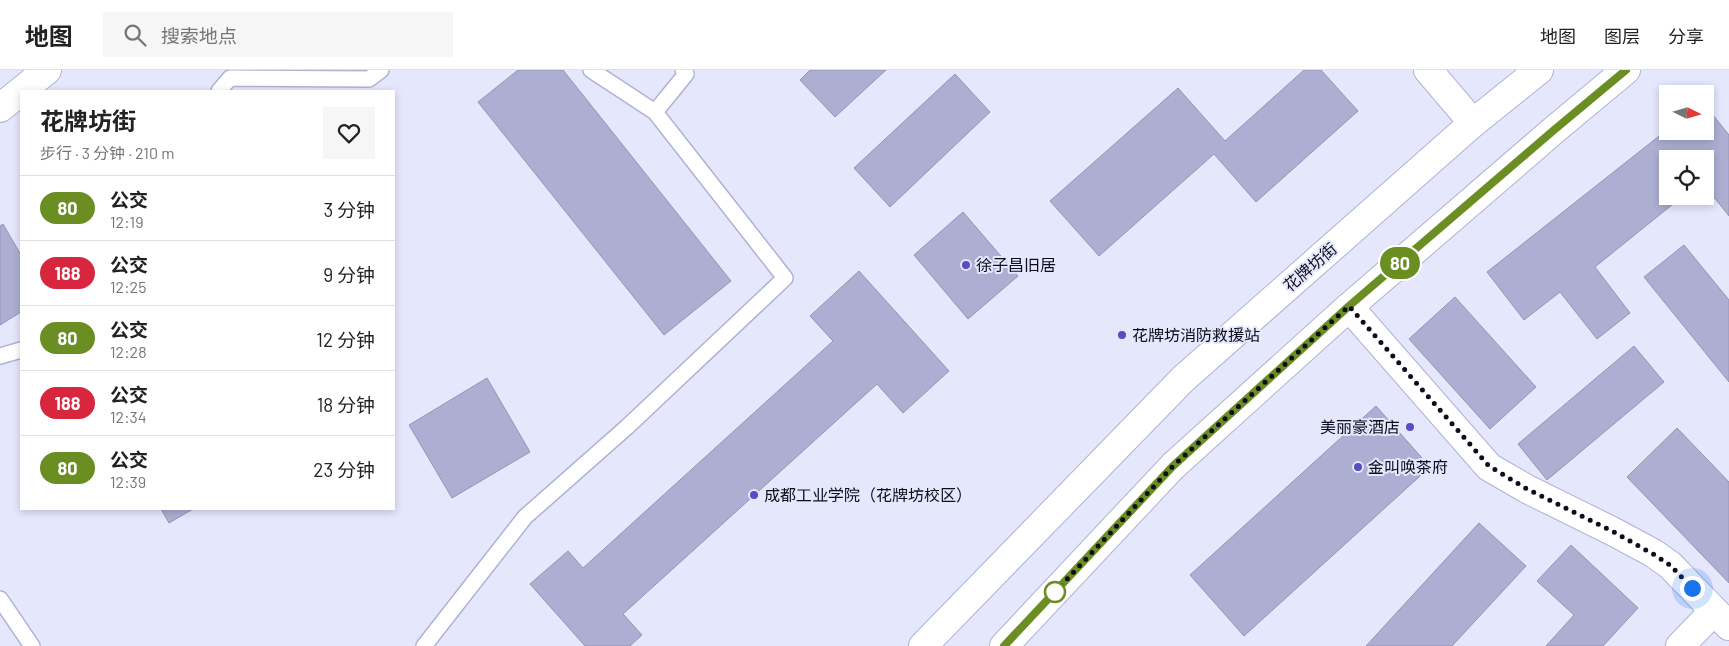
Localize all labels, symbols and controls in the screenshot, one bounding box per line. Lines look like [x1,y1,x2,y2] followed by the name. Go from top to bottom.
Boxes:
[103,12,453,57] search box
[25,21,73,50] text: 地图
[121,21,149,49] icon: search
[161,24,237,47] text: 搜索地点
[1540,25,1576,47] text: 地图
[1604,25,1640,47] text: 图层
[1668,25,1704,47] text: 分享
[1659,85,1714,140] north arrow
[1659,85,1714,205] map controls
[40,106,136,135] text: 花牌坊街
[323,107,375,159] button: heart
[40,143,174,162] text: 步行 · 3 分钟 · 210 m
[1659,150,1714,205] button: locate
[110,188,148,211] text: 公交
[58,197,78,219] text: 80
[323,198,375,221] text: 3 分钟
[110,212,144,231] text: 12:19
[1279,238,1340,295] street label: 花牌坊街
[1378,247,1422,279] line badge: 80
[1390,252,1410,274] text: 80
[110,253,148,276] text: 公交
[976,255,1056,274] place label: 徐子昌旧居
[960,259,972,271] marker: 徐子昌旧居
[55,262,80,284] text: 188
[323,263,375,286] text: 9 分钟
[110,277,146,296] text: 12:25
[110,318,148,341] text: 公交
[1132,325,1260,344] place label: 花牌坊消防救援站
[58,327,78,349] text: 80
[316,328,375,351] text: 12 分钟
[1116,329,1128,341] marker: 花牌坊消防救援站
[110,342,147,361] text: 12:28
[110,383,148,406] text: 公交
[55,392,80,414] text: 188
[317,393,375,416] text: 18 分钟
[110,407,147,426] text: 12:34
[1320,417,1400,436] place label: 美丽豪酒店
[1404,421,1416,433] marker: 美丽豪酒店
[110,448,148,471] text: 公交
[58,457,78,479] text: 80
[1368,457,1448,476] place label: 金叫唤茶府
[313,458,375,481] text: 23 分钟
[1352,461,1364,473] marker: 金叫唤茶府
[110,472,146,491] text: 12:39
[764,485,972,504] place label: 成都工业学院（花牌坊校区）
[748,489,760,501] marker: 成都工业学院（花牌坊校区）
[1680,576,1705,601] your location
[1044,581,1066,603] unlabelled marker

